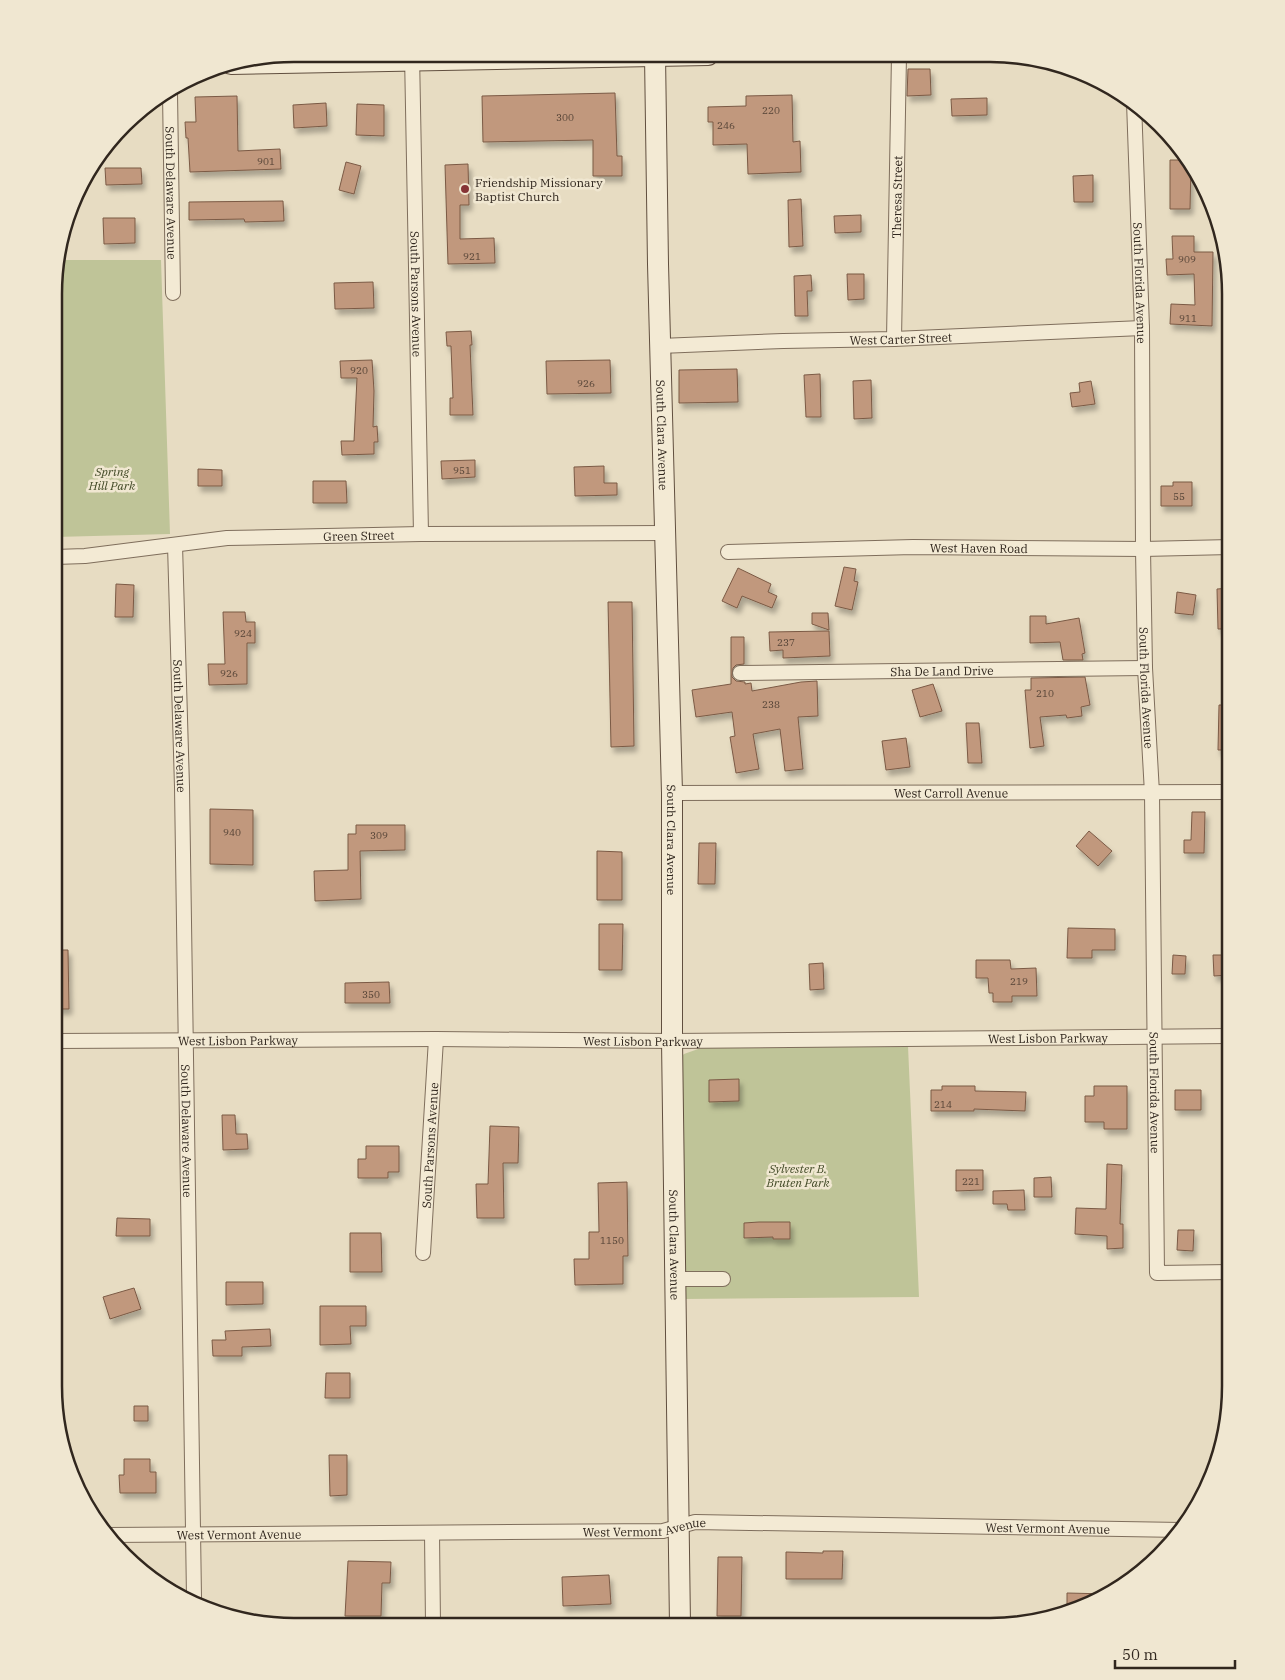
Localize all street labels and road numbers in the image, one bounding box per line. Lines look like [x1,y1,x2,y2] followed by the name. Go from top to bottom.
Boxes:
[163,126,180,260] street label: South Delaware Avenue
[888,156,905,238] street label: Theresa Street
[1131,222,1150,344] street label: South Florida Avenue
[408,231,425,357] street label: South Parsons Avenue
[849,329,952,347] street label: West Carter Street
[654,379,671,490] street label: South Clara Avenue
[323,527,395,544] street label: Green Street
[930,540,1028,555] street label: West Haven Road
[1137,627,1157,749] street label: South Florida Avenue
[171,659,190,793] street label: South Delaware Avenue
[890,662,994,679] street label: Sha De Land Drive
[664,784,680,895] street label: South Clara Avenue
[894,785,1008,800] street label: West Carroll Avenue
[988,1030,1109,1046] street label: West Lisbon Parkway
[178,1032,299,1048] street label: West Lisbon Parkway
[1147,1032,1163,1154] street label: South Florida Avenue
[583,1033,704,1049] street label: West Lisbon Parkway
[179,1064,196,1198] street label: South Delaware Avenue
[418,1082,441,1209] street label: South Parsons Avenue
[667,1189,683,1300] street label: South Clara Avenue
[583,1514,706,1539] street label: West Vermont Avenue
[985,1519,1110,1536] street label: West Vermont Avenue
[177,1526,301,1542] street label: West Vermont Avenue

